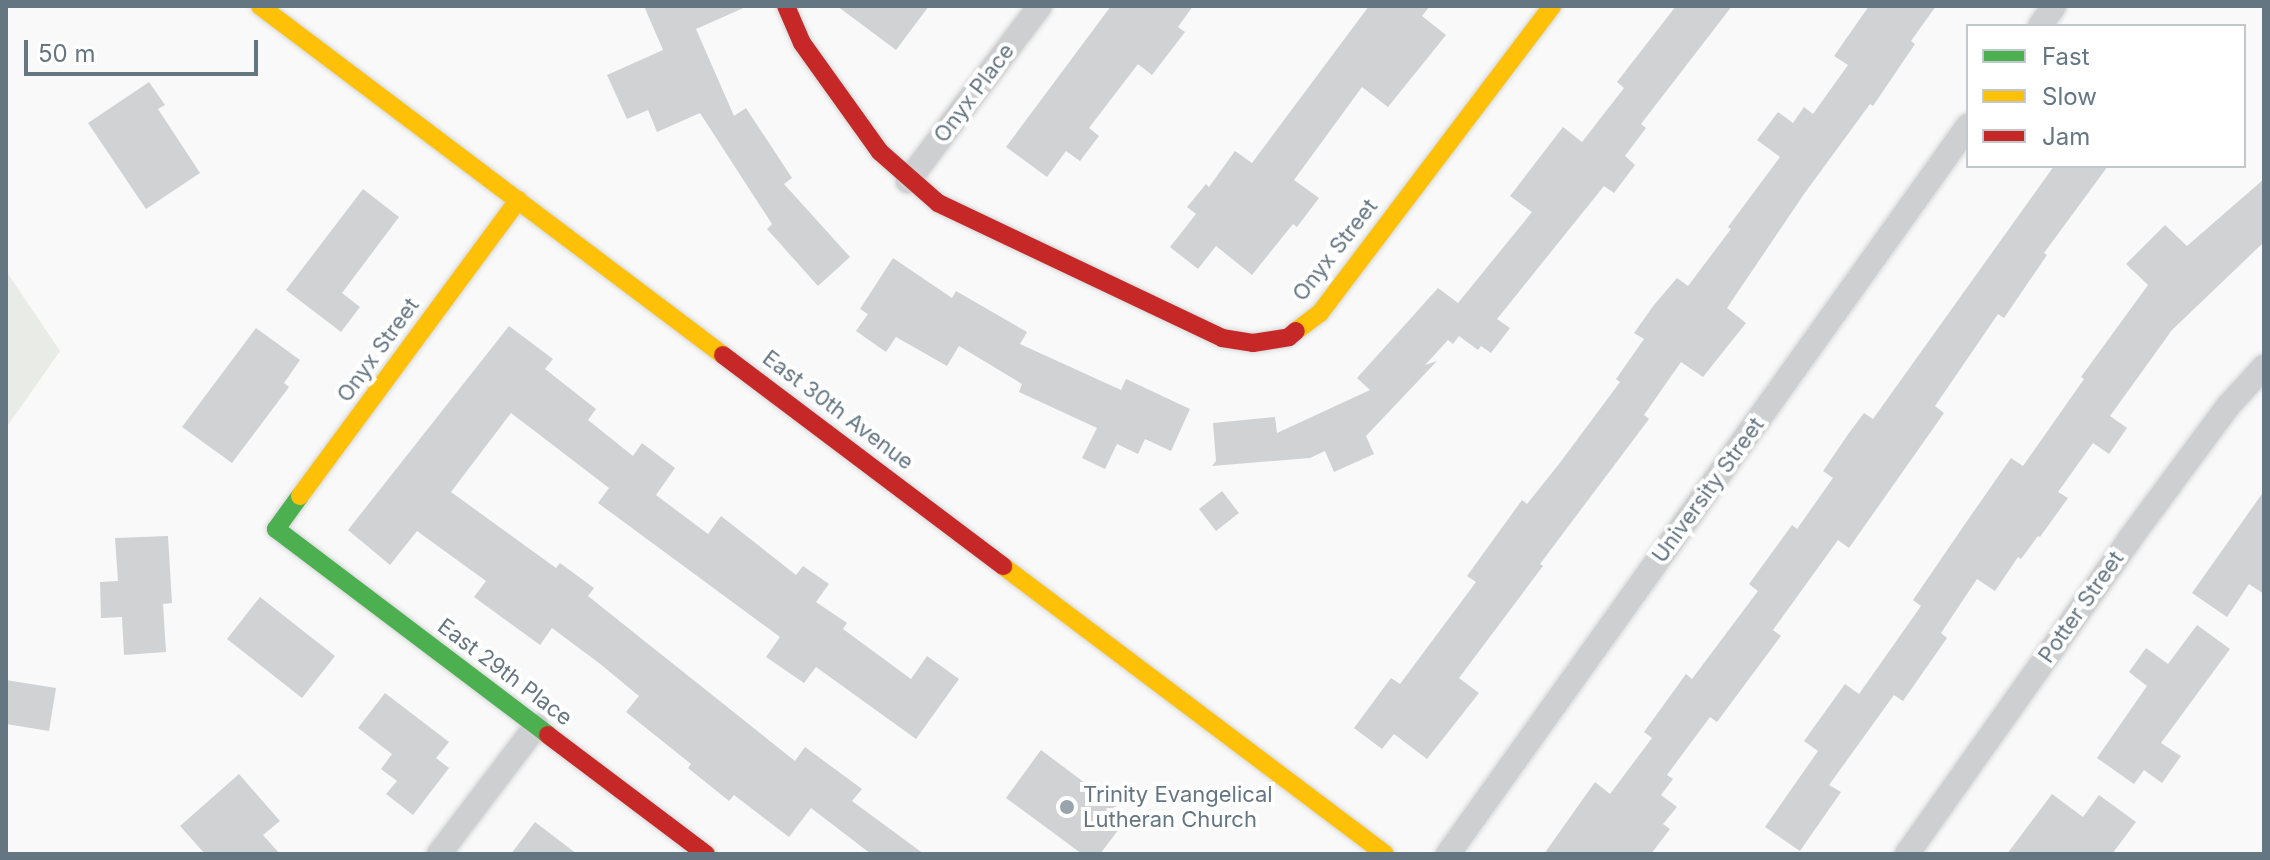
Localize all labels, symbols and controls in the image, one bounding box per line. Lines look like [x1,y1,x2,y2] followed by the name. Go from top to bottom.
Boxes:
[28,24,262,74] scale bar
[1966,24,2246,168] legend
[928,38,1020,148] street label: Onyx Place
[38,39,96,68] text: 50 m
[2042,42,2090,71] text: Fast
[2042,82,2097,111] text: Slow
[2042,122,2090,151] text: Jam
[1287,194,1383,306] street label: Onyx Street
[331,293,425,407] street label: Onyx Street
[757,345,919,475] street label: East 30th Avenue
[1646,412,1770,568] street label: University Street
[2033,546,2129,668] street label: Potter Street
[433,613,577,731] street label: East 29th Place
[1083,781,1273,832] place label: Trinity Evangelical Lutheran Church
[1058,798,1076,816] marker: Trinity Evangelical Lutheran Church

